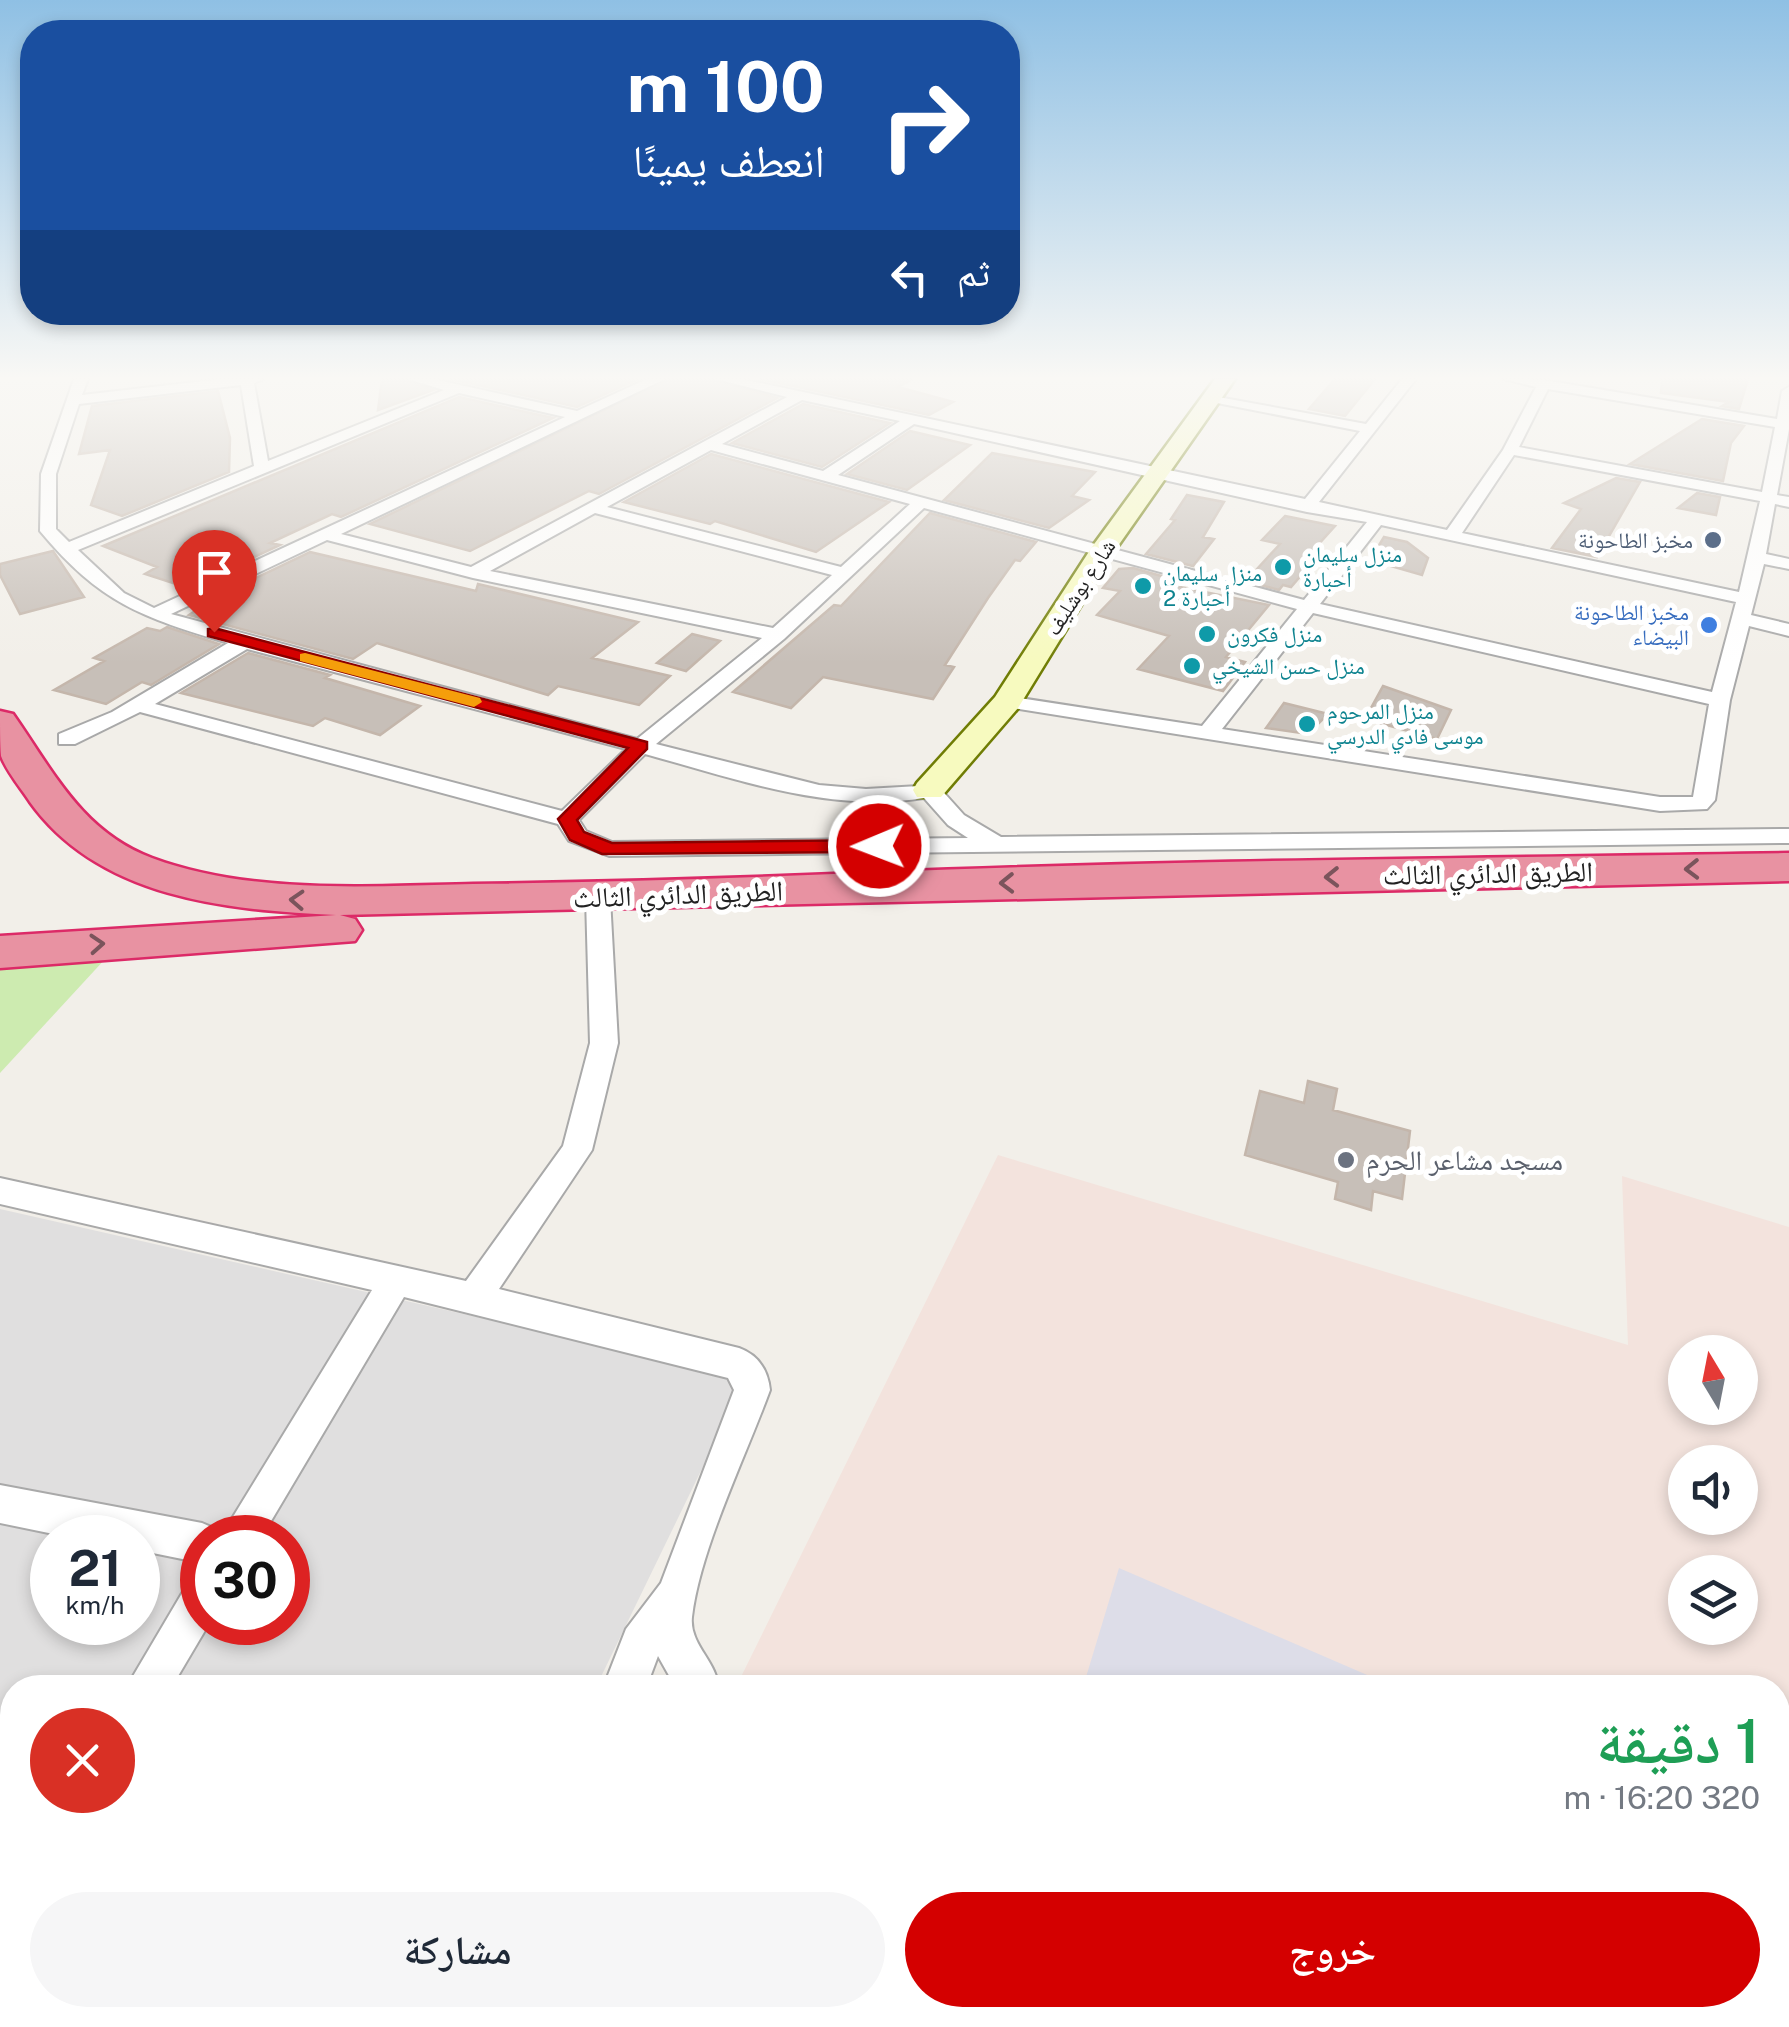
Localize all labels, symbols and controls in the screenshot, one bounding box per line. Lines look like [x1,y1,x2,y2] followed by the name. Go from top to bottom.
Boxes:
[627,45,825,128] text: 100 m
[860,60,990,190] icon: right
[633,134,825,187] text: انعطف يمينًا
[882,250,937,305] icon: left
[957,250,990,295] text: ثم
[1578,527,1693,553] place label: مخبز الطاحونة
[1702,529,1724,551] marker: مخبز الطاحونة
[172,530,257,633] pin
[1039,534,1122,640] street label: شارع بوشليف
[1303,541,1402,592] place label: منزل سليمان أحبارة
[187,545,242,600] icon: arrive
[1272,556,1294,578] marker: منزل سليمان أحبارة
[1163,560,1262,611] place label: منزل سليمان أحبارة 2
[1132,575,1154,597] marker: منزل سليمان أحبارة 2
[1574,599,1689,650] place label: مخبز الطاحونة البيضاء
[1698,614,1720,636] marker: مخبز الطاحونة البيضاء
[1227,621,1322,648] place label: منزل فكرون
[1196,623,1218,645] marker: منزل فكرون
[1212,653,1365,684] place label: منزل حسن الشيخي
[1181,655,1203,677] marker: منزل حسن الشيخي
[1327,698,1484,754] place label: منزل المرحوم موسى فادي الدرسي
[1296,713,1318,735] marker: منزل المرحوم موسى فادي الدرسي
[827,794,931,898] position arrow
[1383,854,1593,898] street label: الطريق الدائري الثالث
[1683,859,1699,880] one-way arrow
[1323,866,1339,887] one-way arrow
[572,873,784,921] street label: الطريق الدائري الثالث
[998,873,1014,894] one-way arrow
[289,890,305,911] one-way arrow
[90,934,106,956] one-way arrow
[1366,1143,1563,1179] place label: مسجد مشاعر الحرم
[1335,1149,1357,1171] marker: مسجد مشاعر الحرم
[1668,1335,1758,1425] north arrow
[1668,1335,1758,1645] map controls
[1668,1445,1758,1535] button: sound
[180,1515,310,1645] speed limit sign: 30
[68,1538,122,1597] text: 21
[1668,1555,1758,1645] button: layers
[66,1590,124,1620] text: km/h
[1596,1706,1760,1777] text: 1 دقيقة
[30,1708,135,1813] button: close
[1564,1779,1760,1816] text: 320 m · 16:20
[30,1892,885,2007] button: مشاركة
[905,1892,1760,2007] button: خروج

